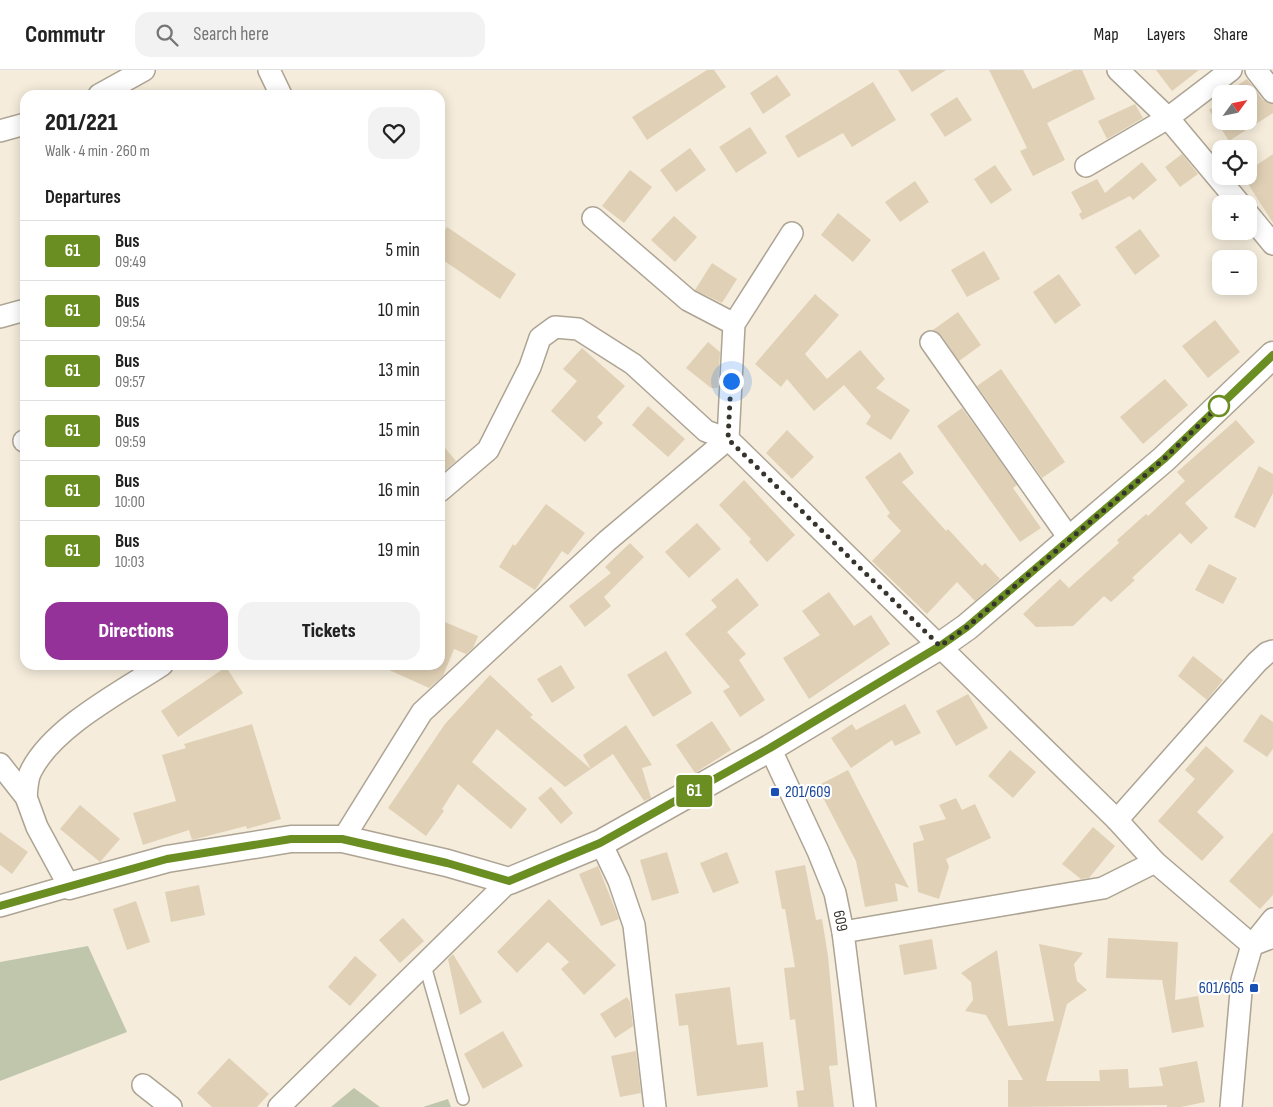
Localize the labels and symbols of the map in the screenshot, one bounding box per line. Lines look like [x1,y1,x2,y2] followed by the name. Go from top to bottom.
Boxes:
[1212,85,1258,130] north arrow
[719,369,744,394] your location
[1208,395,1230,417] unlabelled marker
[672,775,716,807] line badge: 61
[785,783,831,802] place label: 201/609
[769,786,781,798] marker: 201/609
[829,909,851,933] street label: 609
[1199,979,1244,998] place label: 601/605
[1248,982,1260,994] marker: 601/605

